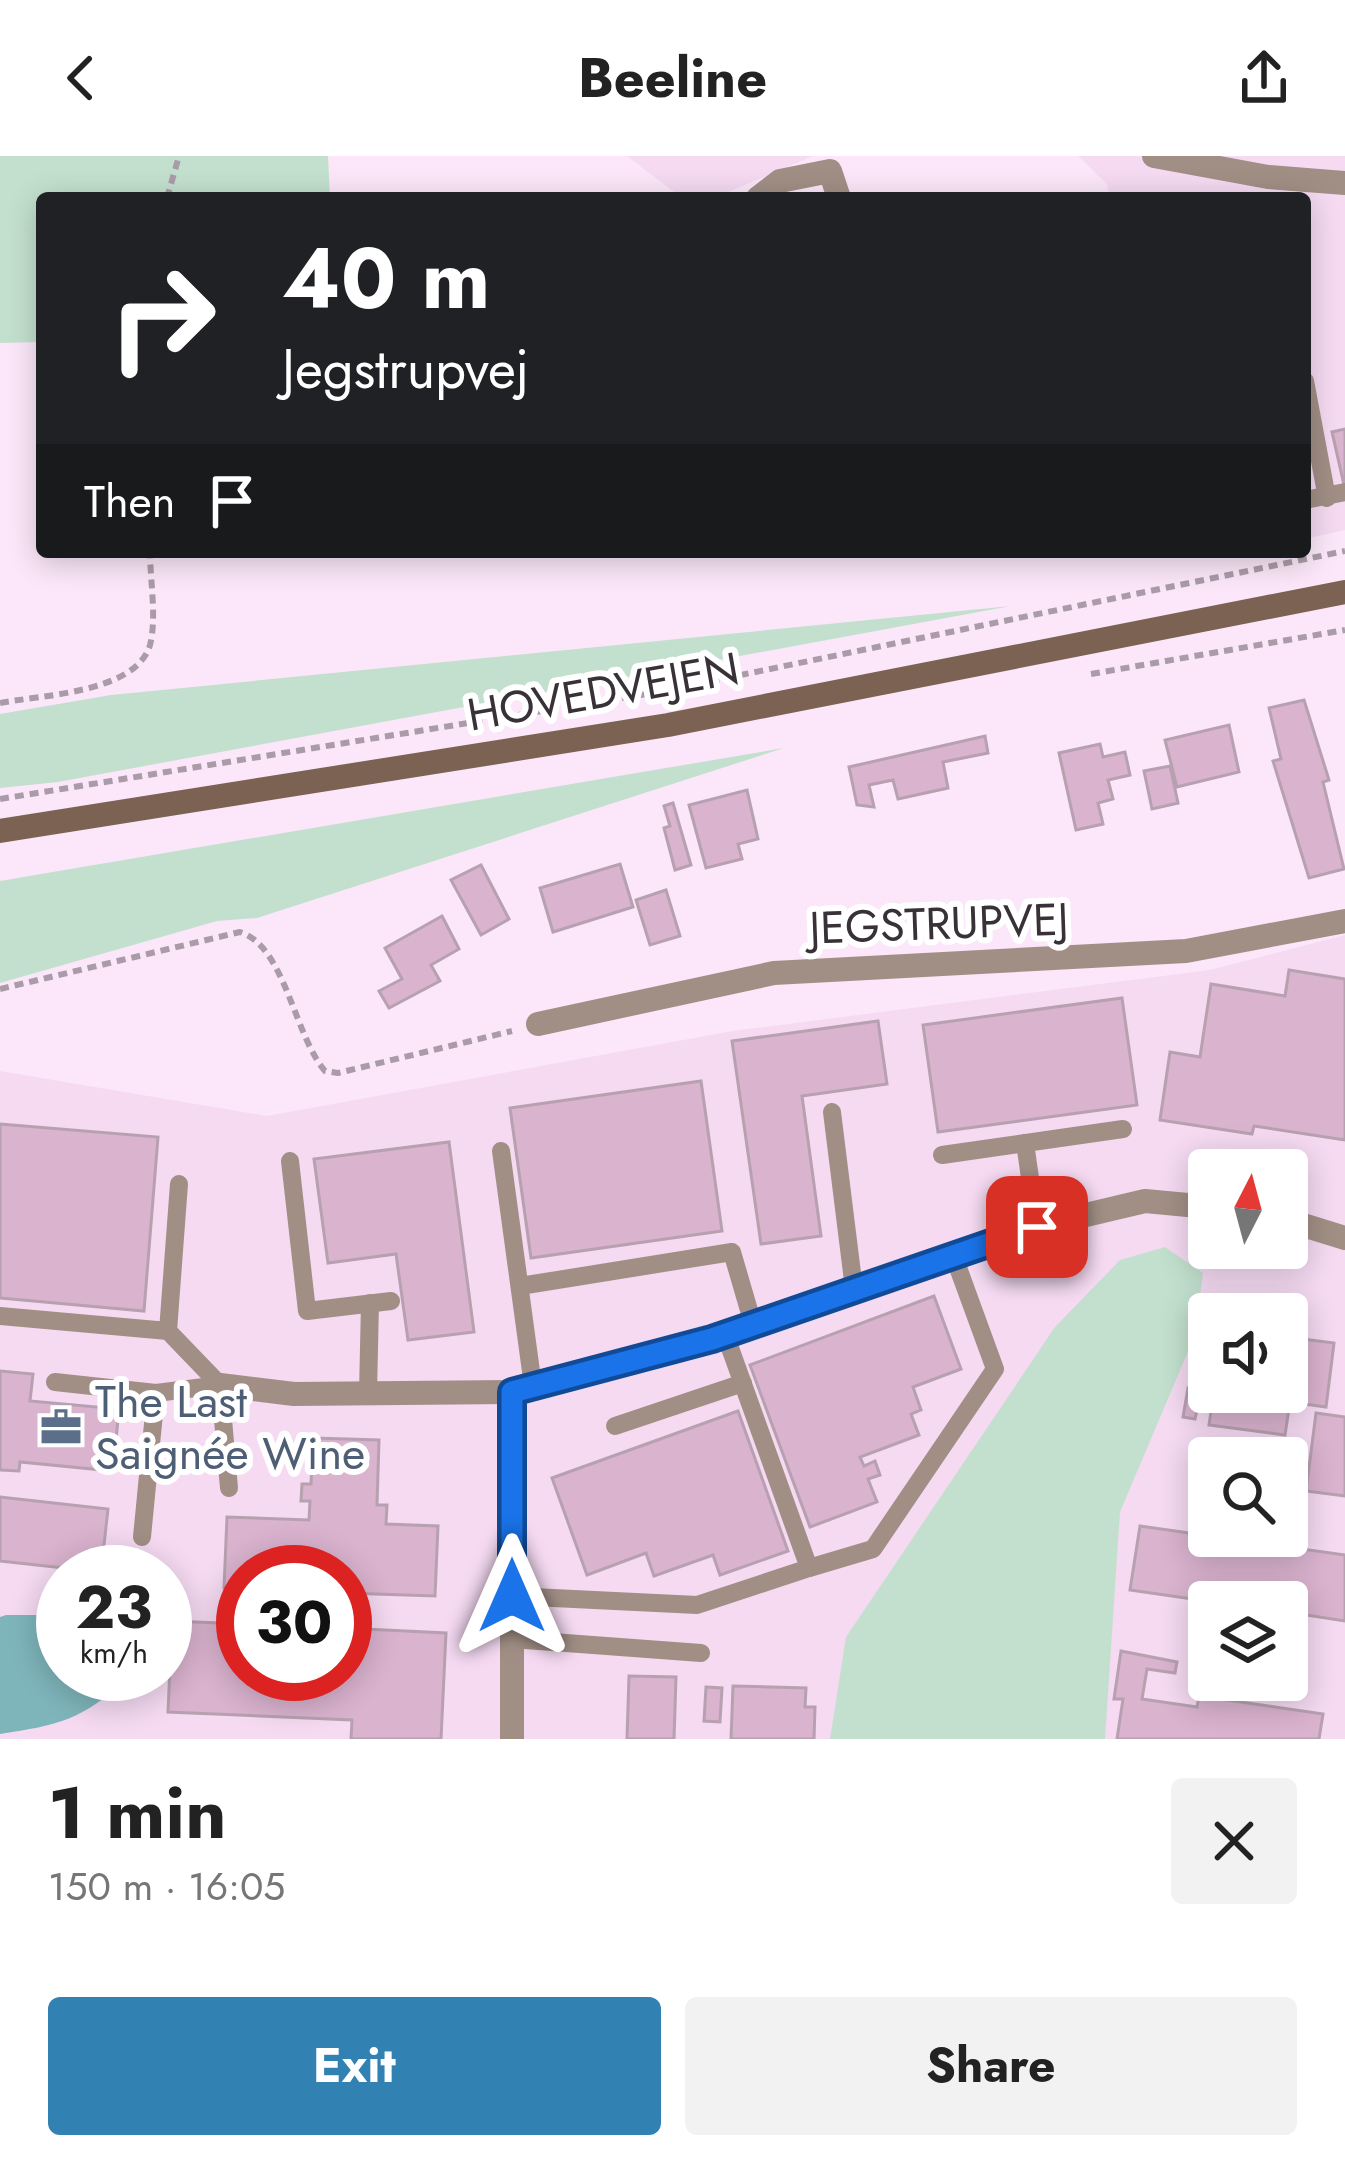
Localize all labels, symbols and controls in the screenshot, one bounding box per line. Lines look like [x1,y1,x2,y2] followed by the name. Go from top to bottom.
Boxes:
[578,39,767,117] text: Beeline
[48,45,114,111] icon: back
[1231,45,1297,111] icon: share
[282,218,490,340] text: 40 m
[84,240,240,396] icon: right
[282,330,529,408] text: Jegstrupvej
[199,468,265,534] icon: arrive
[84,469,175,534] text: Then
[462,636,744,747] street label: HOVEDVEJEN
[803,886,1070,961] street label: JEGSTRUPVEJ
[1188,1149,1308,1269] north arrow
[1188,1149,1308,1701] map controls
[986,1176,1088,1278] pin
[1004,1194,1070,1260] icon: arrive
[1188,1293,1308,1413] button: sound
[95,1369,365,1486] place label: The Last Saignée Wine
[38,1404,84,1450] office icon: The Last Saignée Wine
[1188,1437,1308,1557] button: search
[449,1533,575,1659] position arrow
[216,1545,372,1701] speed limit sign: 30
[76,1564,152,1651] text: 23
[1188,1581,1308,1701] button: layers
[80,1631,148,1674] text: km/h
[48,1761,227,1865] text: 1 min
[1171,1778,1297,1904] button: close
[48,1858,285,1915] text: 150 m · 16:05
[48,1997,661,2135] button: Exit
[685,1997,1297,2135] button: Share

